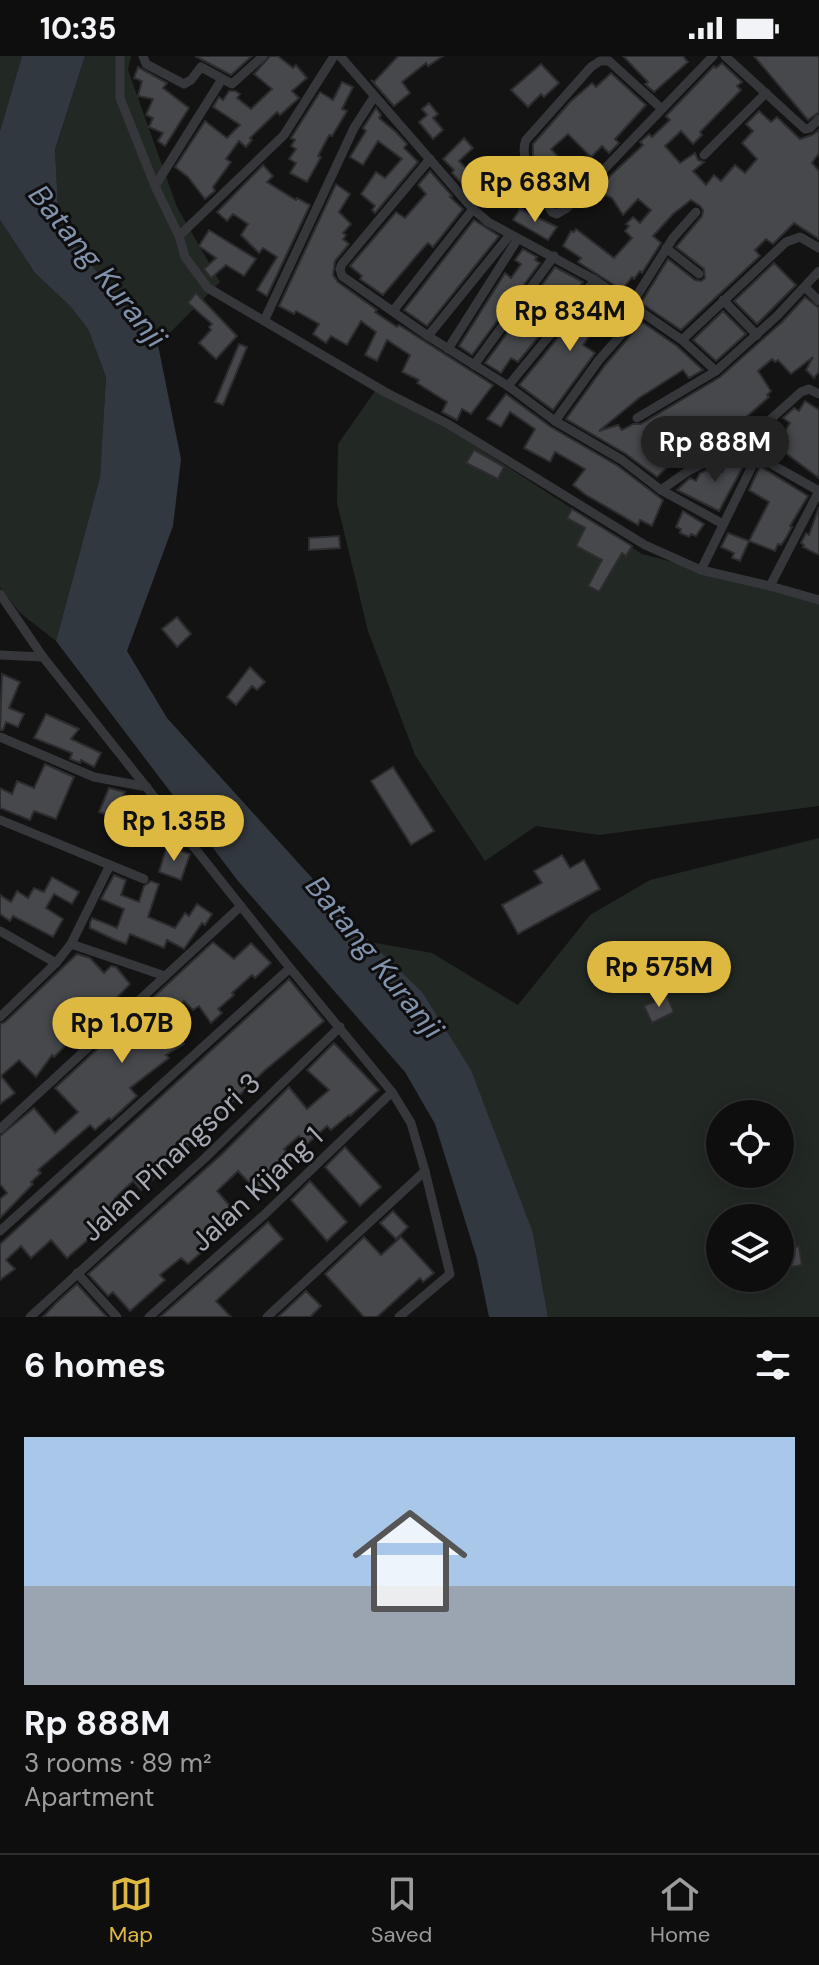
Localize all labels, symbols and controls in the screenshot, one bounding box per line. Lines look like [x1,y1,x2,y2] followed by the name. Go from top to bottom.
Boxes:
[40,9,116,48] text: 10:35
[461,156,609,224] pin: Rp 683M
[479,165,591,199] text: Rp 683M
[20,176,176,356] water label: Batang Kuranji
[496,285,644,353] pin: Rp 834M
[514,294,626,328] text: Rp 834M
[641,416,789,484] pin: Rp 888M
[659,425,771,459] text: Rp 888M
[91,795,257,863] pin: Rp 1.35B
[122,804,226,838] text: Rp 1.35B
[297,867,453,1047] water label: Batang Kuranji
[585,941,733,1009] pin: Rp 575M
[605,950,713,984] text: Rp 575M
[39,997,205,1065] pin: Rp 1.07B
[70,1006,174,1040] text: Rp 1.07B
[74,1064,268,1250] street label: Jalan Pinangsori 3
[706,1100,794,1292] map controls
[706,1100,794,1188] button: locate
[183,1118,331,1260] street label: Jalan Kijang 1
[706,1204,794,1292] button: layers
[24,1343,166,1388] text: 6 homes
[751,1343,795,1387] icon: filters
[338,1489,482,1633] icon: home
[24,1701,170,1746] text: Rp 888M
[24,1746,212,1780] text: 3 rooms · 89 m²
[24,1780,155,1814] text: Apartment
[109,1872,153,1949] tab: Map
[371,1872,432,1949] tab: Saved
[650,1872,710,1949] tab: Home

